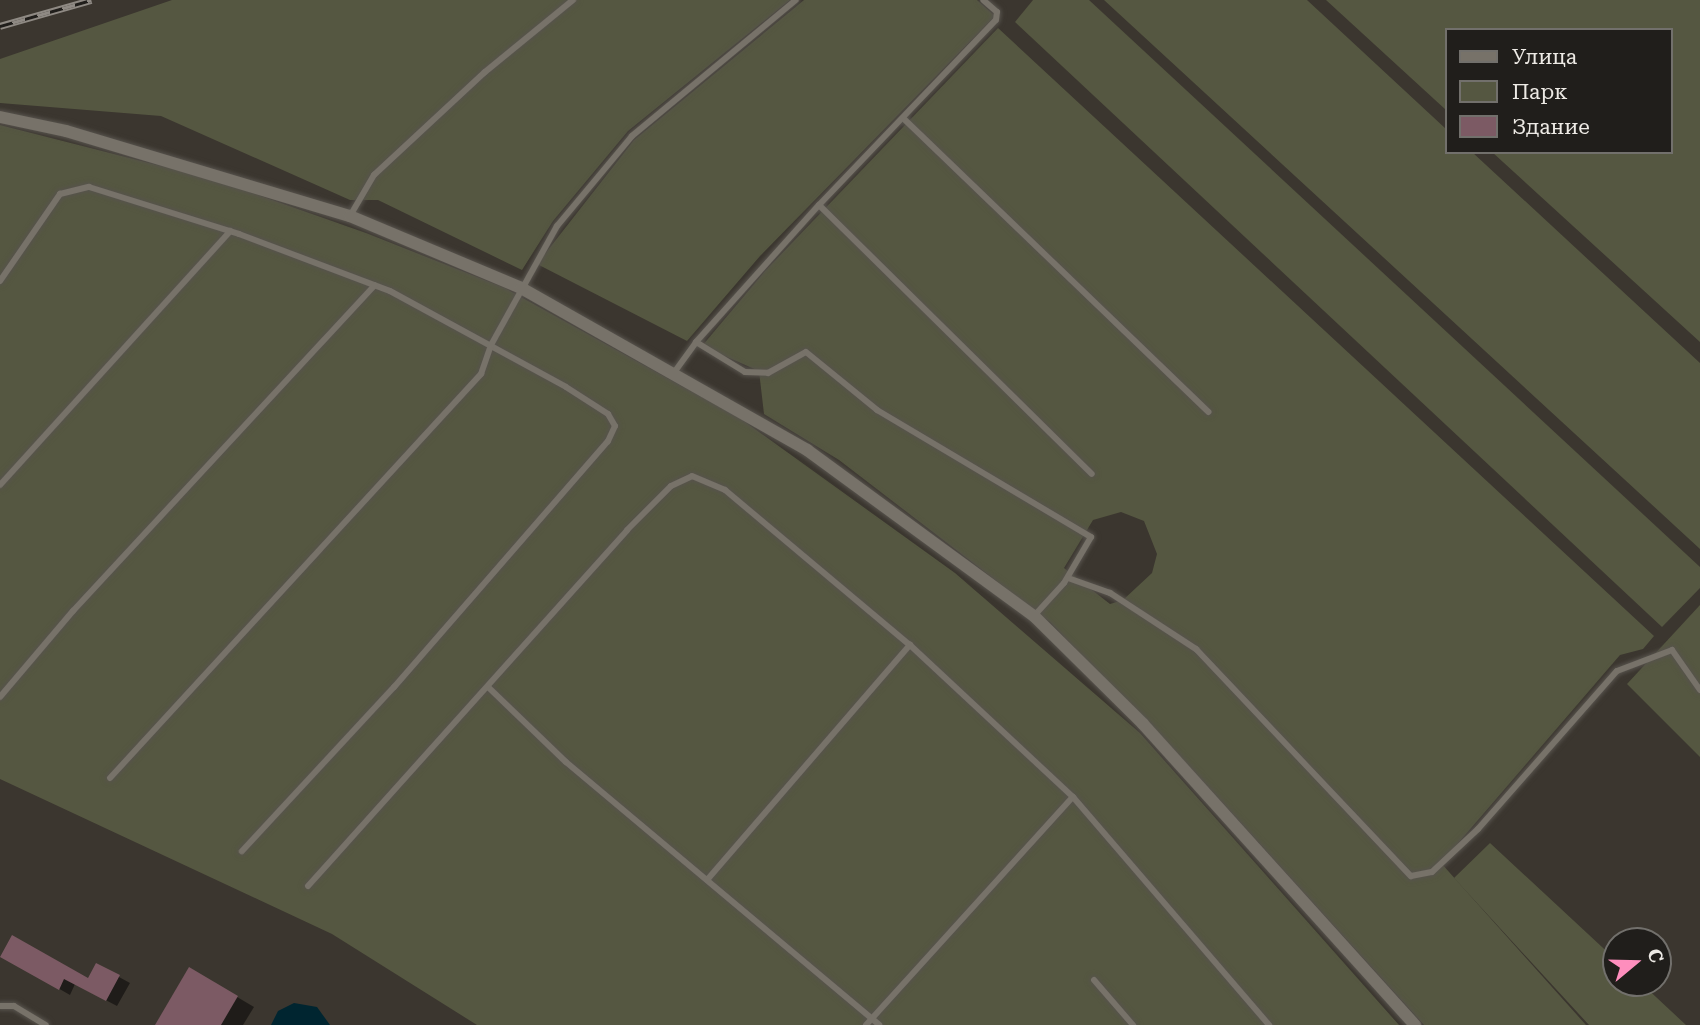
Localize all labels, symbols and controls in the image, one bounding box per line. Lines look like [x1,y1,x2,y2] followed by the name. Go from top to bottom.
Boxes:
[1444,28,1672,154] legend
[1512,45,1577,69] text: Улица
[1512,80,1568,104] text: Парк
[1512,115,1590,139] text: Здание
[1602,927,1672,997] north arrow
[1642,946,1668,966] text: С

